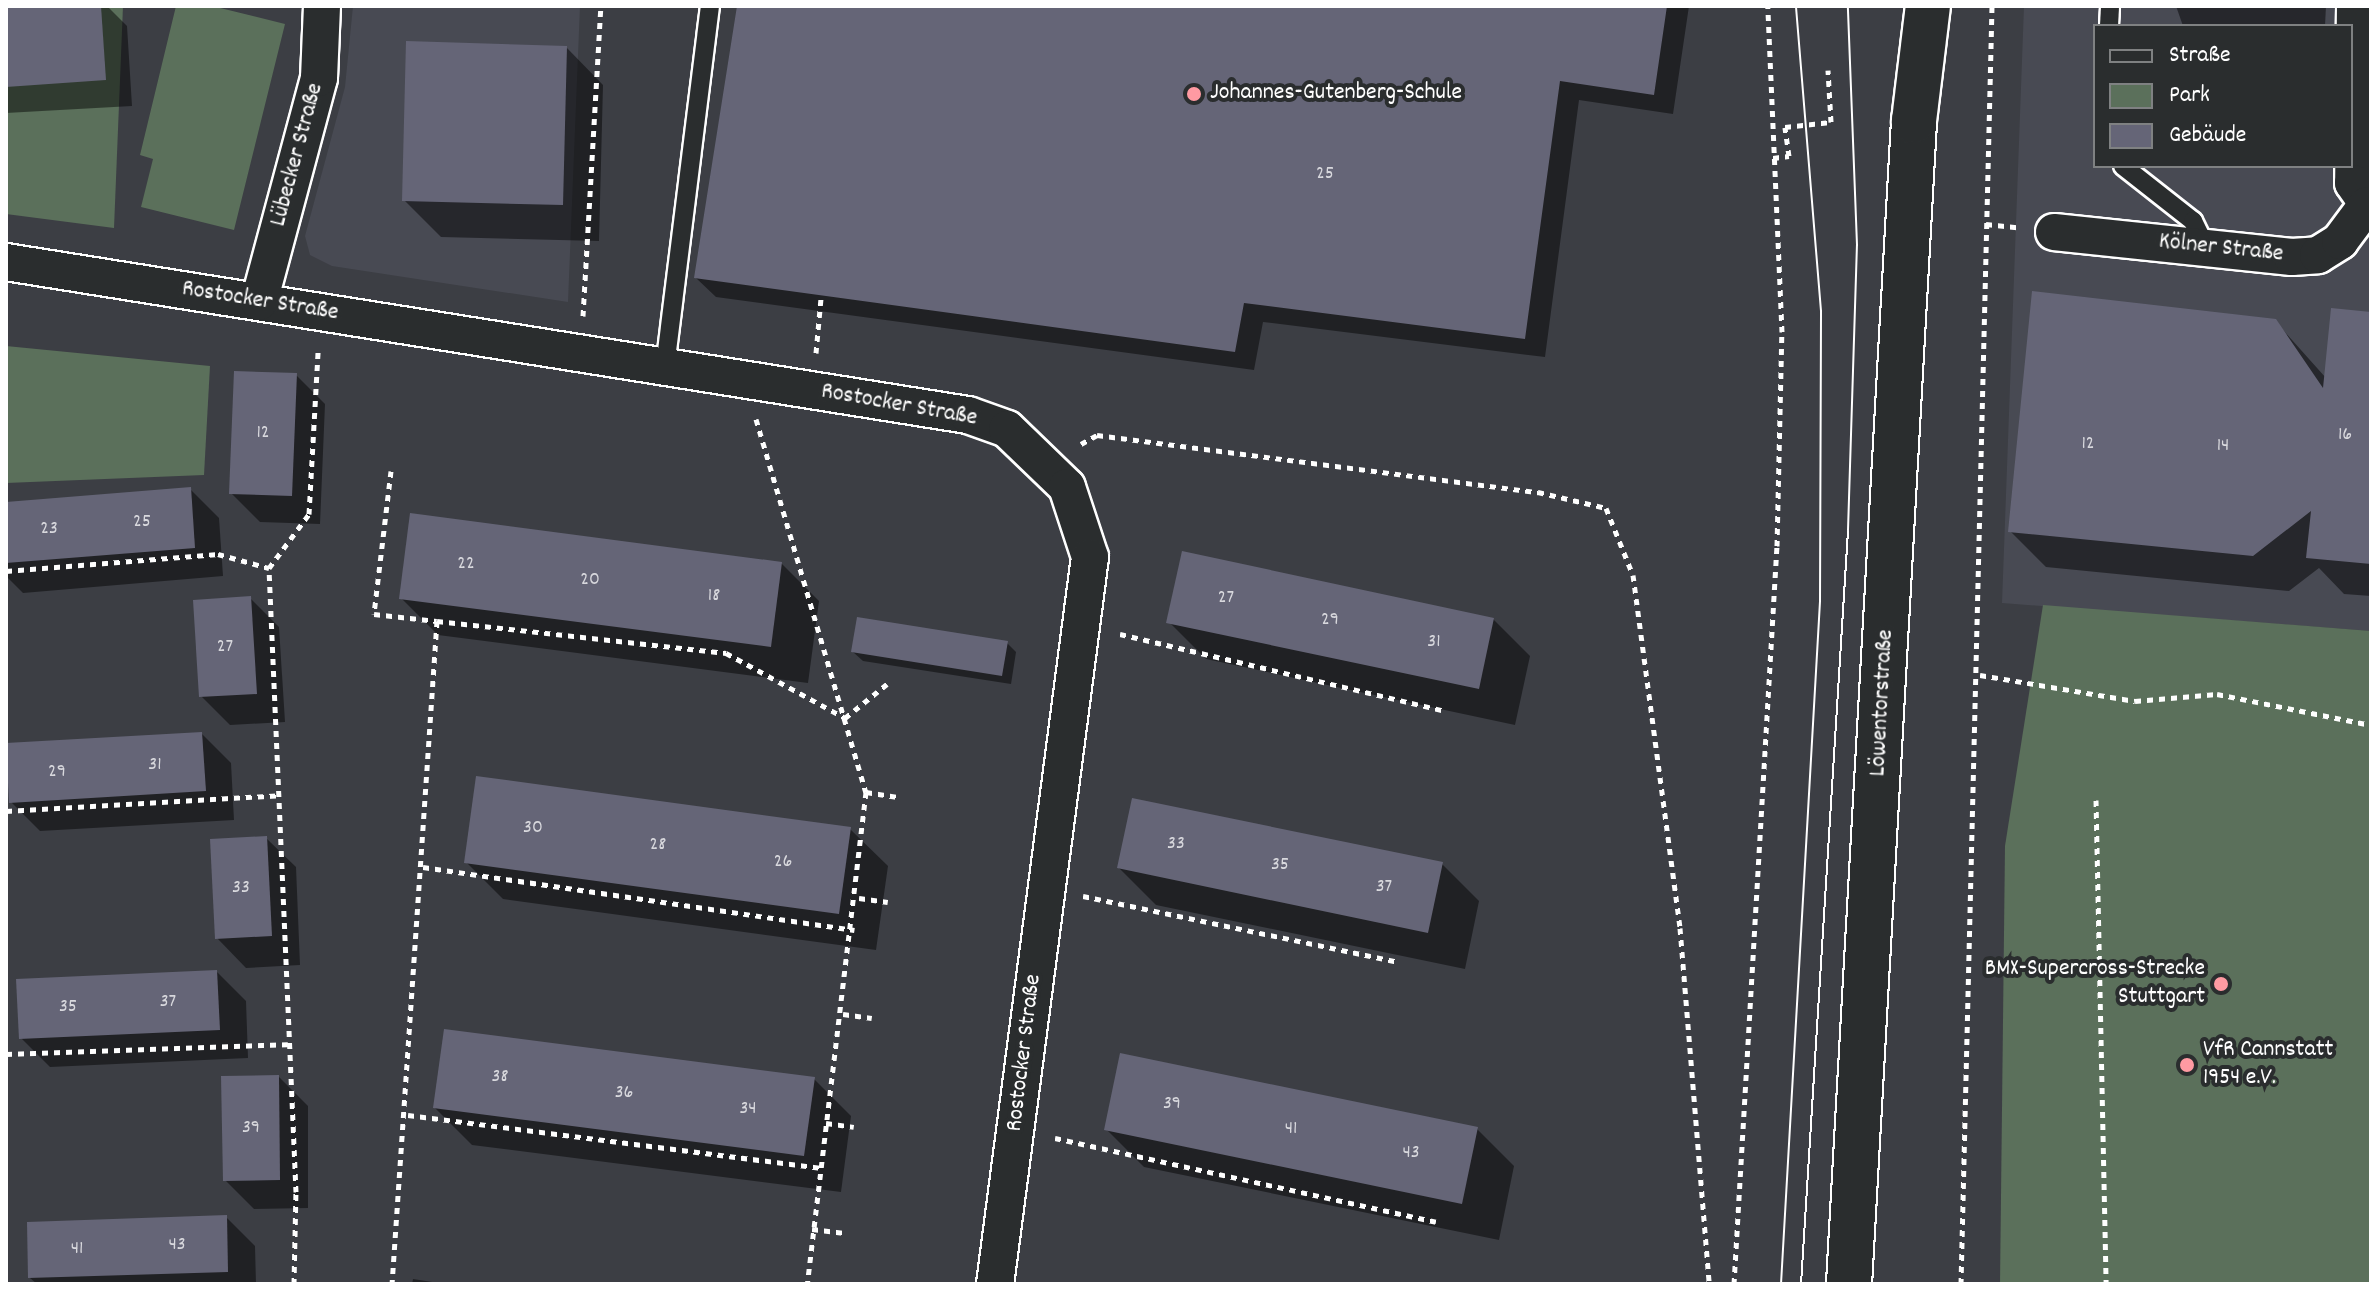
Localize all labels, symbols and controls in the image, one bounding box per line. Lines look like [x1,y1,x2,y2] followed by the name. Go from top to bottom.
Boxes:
[2093,24,2353,168] legend
[2169,39,2231,73] text: Straße
[2169,79,2210,113] text: Park
[265,80,331,230] street label: Lübecker Straße
[1210,80,1462,108] place label: Johannes-Gutenberg-Schule
[1185,85,1203,103] marker: Johannes-Gutenberg-Schule
[2169,119,2246,153] text: Gebäude
[1316,162,1334,186] house number: 25
[2157,228,2285,270] street label: Kölner Straße
[180,275,340,329] street label: Rostocker Straße
[819,378,979,434] street label: Rostocker Straße
[256,421,270,445] house number: 12
[2338,423,2352,447] house number: 16
[2081,432,2095,456] house number: 12
[2217,434,2229,458] house number: 14
[133,510,151,534] house number: 25
[40,517,58,541] house number: 23
[457,552,475,576] house number: 22
[580,568,600,592] house number: 20
[708,584,720,608] house number: 18
[1218,586,1234,610] house number: 27
[1321,608,1339,632] house number: 29
[1865,629,1901,777] street label: Löwentorstraße
[1427,630,1441,654] house number: 31
[217,635,233,659] house number: 27
[148,753,162,777] house number: 31
[48,760,66,784] house number: 29
[523,816,543,840] house number: 30
[1167,832,1185,856] house number: 33
[650,833,666,857] house number: 28
[774,850,792,874] house number: 26
[1271,853,1289,877] house number: 35
[1376,875,1392,899] house number: 37
[232,876,250,900] house number: 33
[1985,956,2205,1012] place label: BMX-Supercross-Strecke Stuttgart
[1001,973,1049,1133] street label: Rostocker Straße
[2212,975,2230,993] marker: BMX-Supercross-Strecke Stuttgart
[160,990,176,1014] house number: 37
[59,995,77,1019] house number: 35
[2203,1037,2333,1093] place label: VfR Cannstatt 1954 e.V.
[2178,1056,2196,1074] marker: VfR Cannstatt 1954 e.V.
[492,1065,508,1089] house number: 38
[615,1081,633,1105] house number: 36
[1163,1092,1181,1116] house number: 39
[739,1097,757,1121] house number: 34
[242,1116,260,1140] house number: 39
[1285,1117,1297,1141] house number: 41
[1402,1141,1420,1165] house number: 43
[168,1233,186,1257] house number: 43
[71,1237,83,1261] house number: 41

